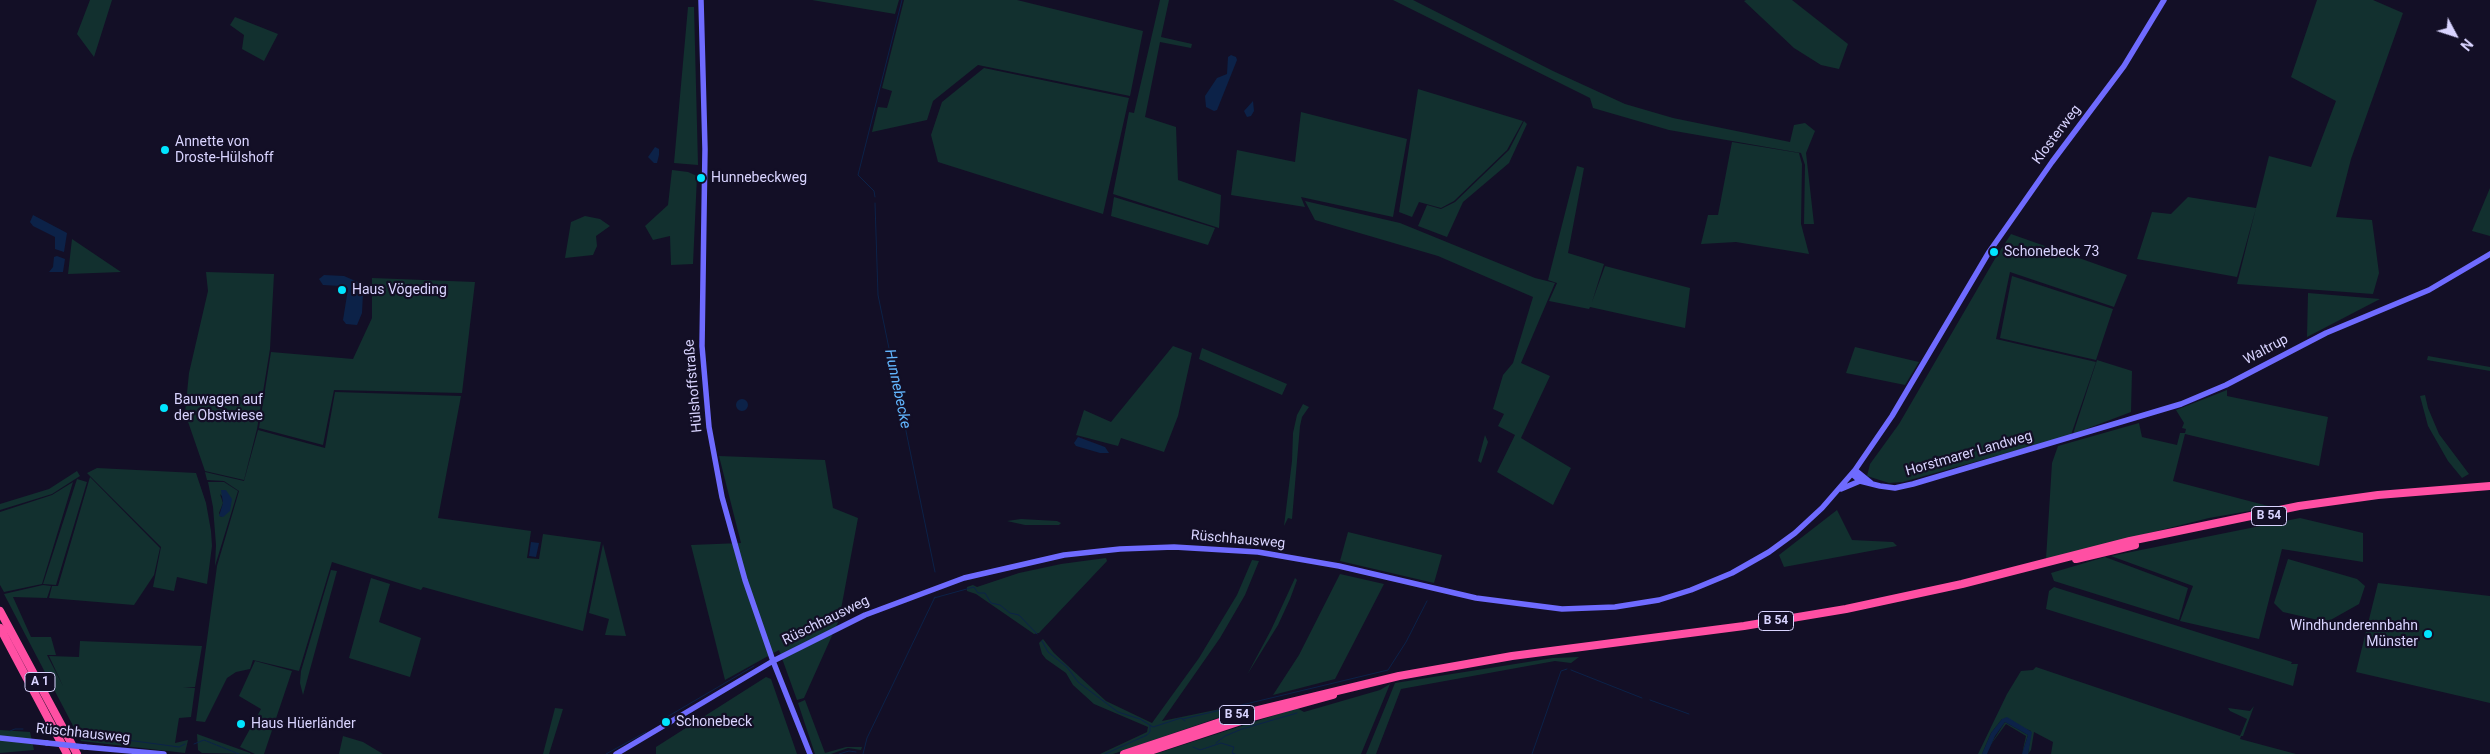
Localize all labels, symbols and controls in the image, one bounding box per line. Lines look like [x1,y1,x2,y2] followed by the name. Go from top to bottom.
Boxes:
[2430,10,2480,60] north arrow
[2457,36,2476,54] text: N
[2029,102,2085,168] street label: Klosterweg
[175,134,274,166] place label: Annette von Droste-Hülshoff
[159,144,171,156] marker: Annette von Droste-Hülshoff
[711,170,807,186] place label: Hunnebeckweg
[695,172,707,184] marker: Hunnebeckweg
[2004,244,2099,260] place label: Schonebeck 73
[1988,246,2000,258] marker: Schonebeck 73
[352,282,447,298] place label: Haus Vögeding
[336,284,348,296] marker: Haus Vögeding
[2241,331,2291,369] street label: Waltrup
[682,339,706,433] street label: Hülshoffstraße
[880,348,914,430] water label: Hunnebecke
[174,392,263,424] place label: Bauwagen auf der Obstwiese
[158,402,170,414] marker: Bauwagen auf der Obstwiese
[1904,428,2034,480] street label: Horstmarer Landweg
[2252,506,2286,526] road number: B 54
[1190,528,1286,552] street label: Rüschhausweg
[780,593,872,649] street label: Rüschhausweg
[1758,612,1794,630] road number: B 54
[2290,618,2418,650] place label: Windhunderennbahn Münster
[2422,628,2434,640] marker: Windhunderennbahn Münster
[25,672,55,692] road number: A 1
[1220,706,1254,724] road number: B 54
[676,714,752,730] place label: Schonebeck
[251,716,356,732] place label: Haus Hüerländer
[660,716,672,728] marker: Schonebeck
[235,718,247,730] marker: Haus Hüerländer
[35,721,131,747] street label: Rüschhausweg

